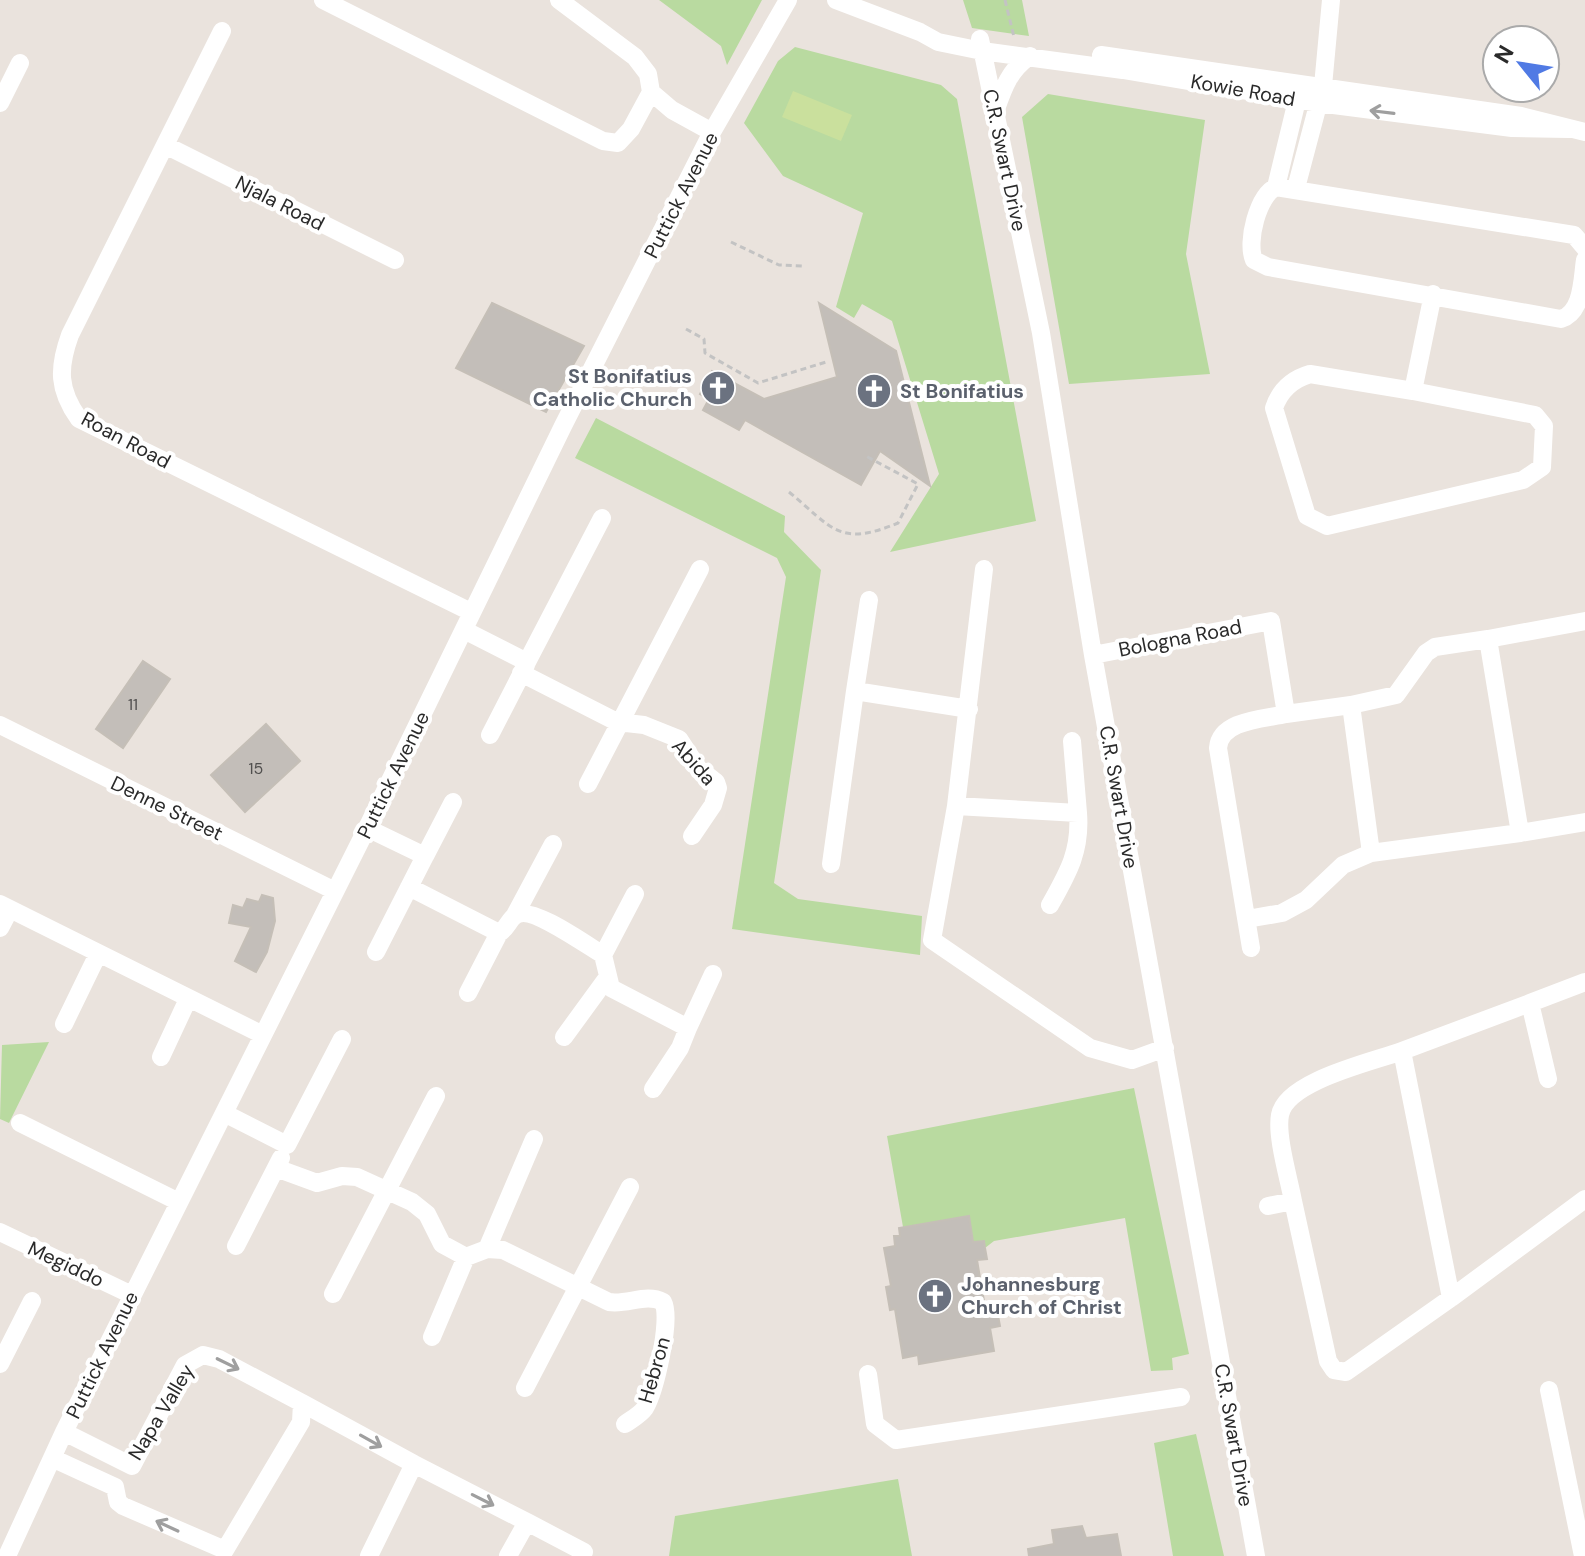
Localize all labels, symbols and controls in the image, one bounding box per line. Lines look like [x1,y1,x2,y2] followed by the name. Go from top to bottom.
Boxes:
[1481,24,1561,104] north arrow
[1488,40,1521,68] text: N
[1189,68,1297,112] street label: Kowie Road
[977,86,1033,234] street label: C.R. Swart Drive
[1369,104,1396,119] one-way arrow
[638,127,724,263] street label: Puttick Avenue
[231,169,329,237] street label: Njala Road
[533,363,692,412] place label: St Bonifatius Catholic Church
[699,369,737,407] church icon: St Bonifatius Catholic Church
[855,372,893,410] church icon: St Bonifatius
[900,378,1024,404] place label: St Bonifatius
[77,406,175,474] street label: Roan Road
[1116,613,1244,663] street label: Bologna Road
[128,694,138,715] house number: 11
[351,707,435,843] street label: Puttick Avenue
[1094,723,1144,871] street label: C.R. Swart Drive
[666,733,722,791] street label: Abida
[249,758,263,779] house number: 15
[107,770,227,846] street label: Denne Street
[24,1235,108,1293] street label: Megiddo
[961,1271,1122,1320] place label: Johannesburg Church of Christ
[916,1277,954,1315] church icon: Johannesburg Church of Christ
[60,1287,144,1423] street label: Puttick Avenue
[632,1334,676,1406] street label: Hebron
[216,1357,240,1372] one-way arrow
[122,1359,200,1465] street label: Napa Valley
[1209,1361,1259,1509] street label: C.R. Swart Drive
[358,1433,382,1449] one-way arrow
[471,1492,495,1508] one-way arrow
[155,1518,179,1533] one-way arrow

